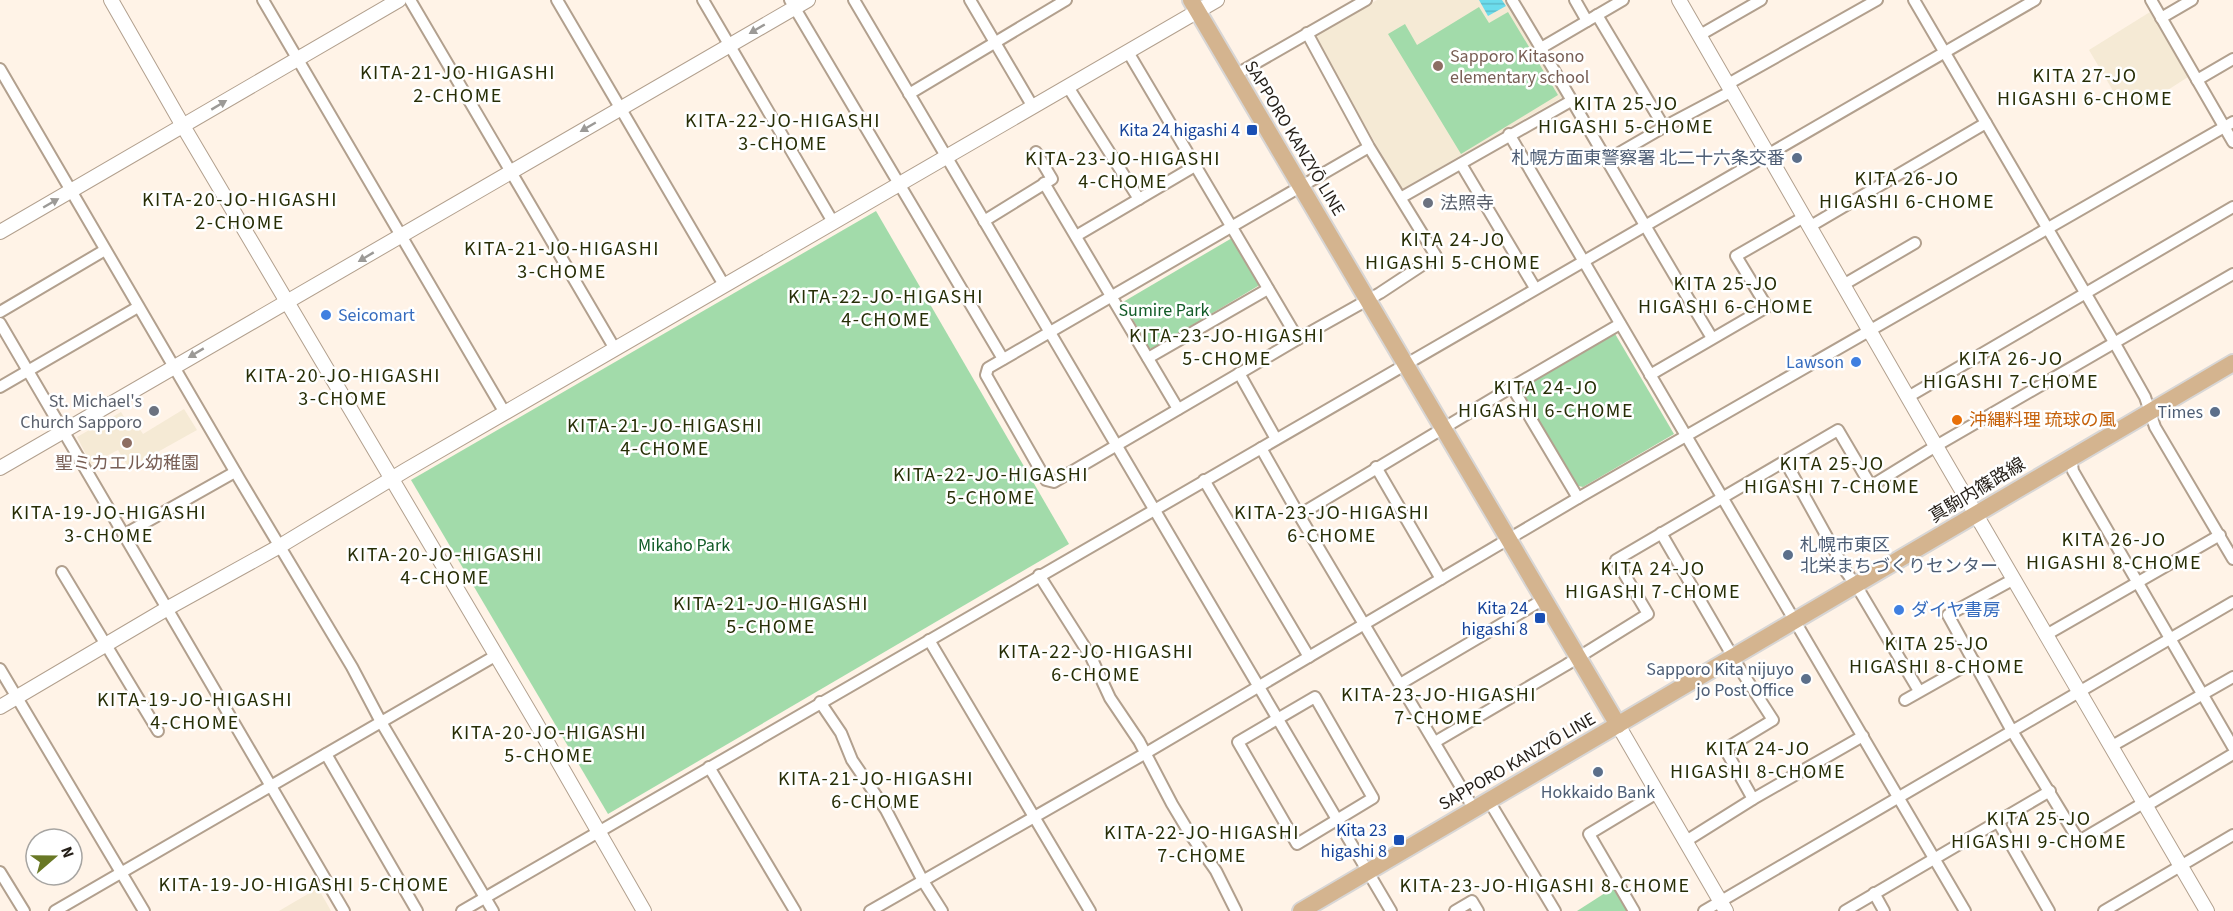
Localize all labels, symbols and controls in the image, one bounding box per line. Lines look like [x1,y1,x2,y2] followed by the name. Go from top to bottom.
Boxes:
[748,24,765,34] one-way arrow
[1450,44,1589,90] place label: Sapporo Kitasono elementary school
[1238,56,1351,221] street label: SAPPORO KANZYŌ LINE
[360,59,556,110] district label: KITA-21-JO-HIGASHI 2-CHOME
[1431,59,1445,73] marker: Sapporo Kitasono elementary school
[1997,62,2173,113] district label: KITA 27-JO HIGASHI 6-CHOME
[1538,90,1714,141] district label: KITA 25-JO HIGASHI 5-CHOME
[211,99,227,110] one-way arrow
[685,107,881,158] district label: KITA-22-JO-HIGASHI 3-CHOME
[1119,118,1240,143] place label: Kita 24 higashi 4
[580,121,596,132] one-way arrow
[1245,123,1259,137] marker: Kita 24 higashi 4
[1025,145,1221,196] district label: KITA-23-JO-HIGASHI 4-CHOME
[1511,146,1785,171] place label: 札幌方面東警察署 北二十六条交番
[1790,151,1804,165] marker: 札幌方面東警察署 北二十六条交番
[1819,165,1995,216] district label: KITA 26-JO HIGASHI 6-CHOME
[142,186,338,237] district label: KITA-20-JO-HIGASHI 2-CHOME
[1440,191,1494,216] place label: 法照寺
[1421,196,1435,210] marker: 法照寺
[43,197,59,208] one-way arrow
[1365,226,1541,277] district label: KITA 24-JO HIGASHI 5-CHOME
[464,235,660,286] district label: KITA-21-JO-HIGASHI 3-CHOME
[357,251,374,261] one-way arrow
[1638,270,1814,321] district label: KITA 25-JO HIGASHI 6-CHOME
[788,283,984,334] district label: KITA-22-JO-HIGASHI 4-CHOME
[1119,298,1210,323] park label: Sumire Park
[338,303,415,328] place label: Seicomart
[319,308,333,322] marker: Seicomart
[1129,322,1325,373] district label: KITA-23-JO-HIGASHI 5-CHOME
[1923,345,2099,396] district label: KITA 26-JO HIGASHI 7-CHOME
[188,348,204,359] one-way arrow
[1786,350,1844,375] place label: Lawson
[1849,355,1863,369] marker: Lawson
[245,362,441,413] district label: KITA-20-JO-HIGASHI 3-CHOME
[1458,374,1634,425] district label: KITA 24-JO HIGASHI 6-CHOME
[20,389,142,435] place label: St. Michael's Church Sapporo
[2158,400,2203,425] place label: Times
[147,404,161,418] marker: St. Michael's Church Sapporo
[2208,405,2222,419] marker: Times
[1969,408,2117,433] place label: 沖縄料理 琉球の風
[567,412,763,463] district label: KITA-21-JO-HIGASHI 4-CHOME
[1950,413,1964,427] marker: 沖縄料理 琉球の風
[120,436,134,450] marker: 聖ミカエル幼稚園
[1744,450,1920,501] district label: KITA 25-JO HIGASHI 7-CHOME
[55,451,199,476] place label: 聖ミカエル幼稚園
[1925,452,2030,529] street label: 真駒内篠路線
[893,461,1089,512] district label: KITA-22-JO-HIGASHI 5-CHOME
[11,499,207,550] district label: KITA-19-JO-HIGASHI 3-CHOME
[1234,499,1430,550] district label: KITA-23-JO-HIGASHI 6-CHOME
[2026,526,2202,577] district label: KITA 26-JO HIGASHI 8-CHOME
[638,533,730,558] park label: Mikaho Park
[1800,533,1998,579] place label: 札幌市東区 北栄まちづくりセンター
[347,541,543,592] district label: KITA-20-JO-HIGASHI 4-CHOME
[1781,548,1795,562] marker: 札幌市東区 北栄まちづくりセンター
[1565,555,1741,606] district label: KITA 24-JO HIGASHI 7-CHOME
[673,590,869,641] district label: KITA-21-JO-HIGASHI 5-CHOME
[1462,596,1528,642] place label: Kita 24 higashi 8
[1911,598,2000,623] place label: ダイヤ書房
[1892,603,1906,617] marker: ダイヤ書房
[1533,611,1547,625] marker: Kita 24 higashi 8
[1849,630,2025,681] district label: KITA 25-JO HIGASHI 8-CHOME
[998,638,1194,689] district label: KITA-22-JO-HIGASHI 6-CHOME
[1646,657,1794,703] place label: Sapporo Kita nijuyo jo Post Office
[1799,672,1813,686] marker: Sapporo Kita nijuyo jo Post Office
[1341,681,1537,732] district label: KITA-23-JO-HIGASHI 7-CHOME
[97,686,293,737] district label: KITA-19-JO-HIGASHI 4-CHOME
[1434,706,1600,817] street label: SAPPORO KANZYŌ LINE
[451,719,647,770] district label: KITA-20-JO-HIGASHI 5-CHOME
[1670,735,1846,786] district label: KITA 24-JO HIGASHI 8-CHOME
[778,765,974,816] district label: KITA-21-JO-HIGASHI 6-CHOME
[1591,765,1605,779] marker: Hokkaido Bank
[1541,780,1655,805] place label: Hokkaido Bank
[1951,805,2127,856] district label: KITA 25-JO HIGASHI 9-CHOME
[1321,818,1387,864] place label: Kita 23 higashi 8
[1104,819,1300,870] district label: KITA-22-JO-HIGASHI 7-CHOME
[24,827,84,887] north arrow
[1392,833,1406,847] marker: Kita 23 higashi 8
[55,843,79,861] text: N
[158,871,450,899] district label: KITA-19-JO-HIGASHI 5-CHOME
[1399,872,1691,900] district label: KITA-23-JO-HIGASHI 8-CHOME

